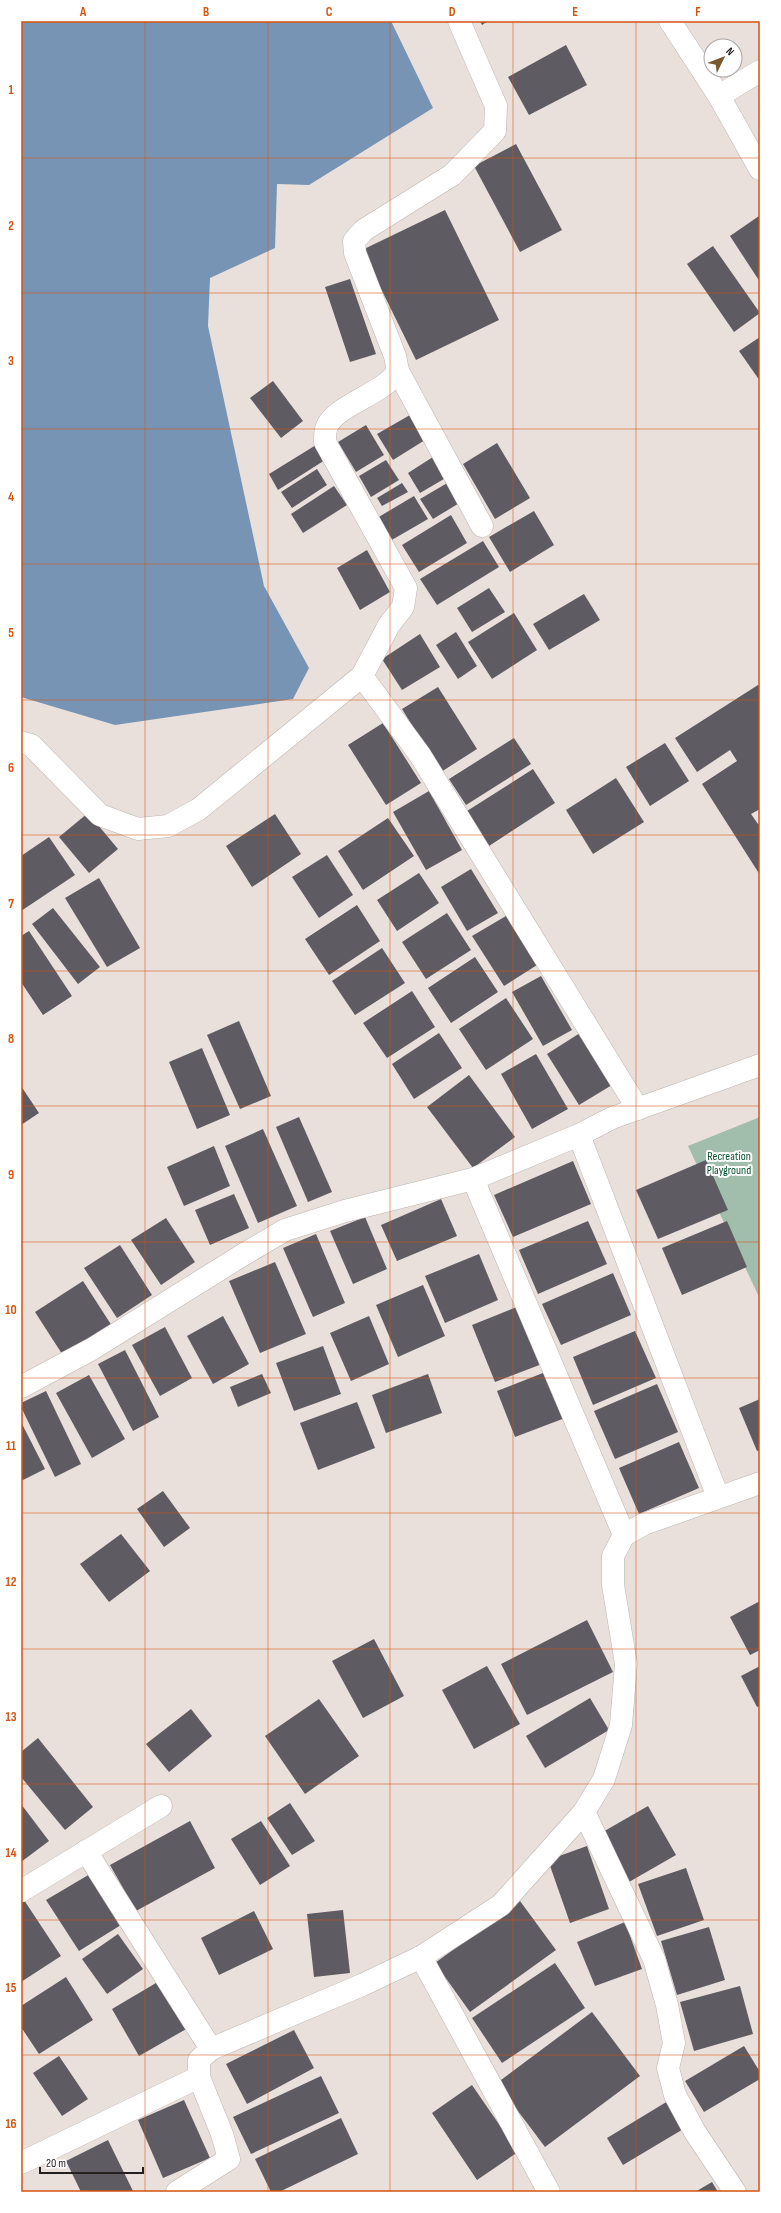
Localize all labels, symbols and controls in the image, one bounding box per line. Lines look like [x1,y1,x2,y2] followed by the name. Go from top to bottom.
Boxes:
[79,4,87,20] text: A
[203,4,209,20] text: B
[326,4,333,20] text: C
[449,4,456,20] text: D
[572,4,578,20] text: E
[695,4,701,20] text: F
[703,38,743,78] north arrow
[723,45,737,58] text: N
[8,82,14,98] text: 1
[8,218,14,234] text: 2
[8,353,14,369] text: 3
[8,489,14,505] text: 4
[8,625,14,641] text: 5
[8,760,14,776] text: 6
[8,896,14,912] text: 7
[8,1031,14,1047] text: 8
[707,1149,751,1178] park label: Recreation Playground
[8,1167,14,1183] text: 9
[5,1302,17,1318] text: 10
[6,1438,16,1454] text: 11
[6,1574,17,1590] text: 12
[6,1709,17,1725] text: 13
[5,1845,17,1861] text: 14
[6,1980,17,1996] text: 15
[5,2116,17,2132] text: 16
[40,2149,143,2175] scale bar
[46,2156,66,2171] text: 20 m

